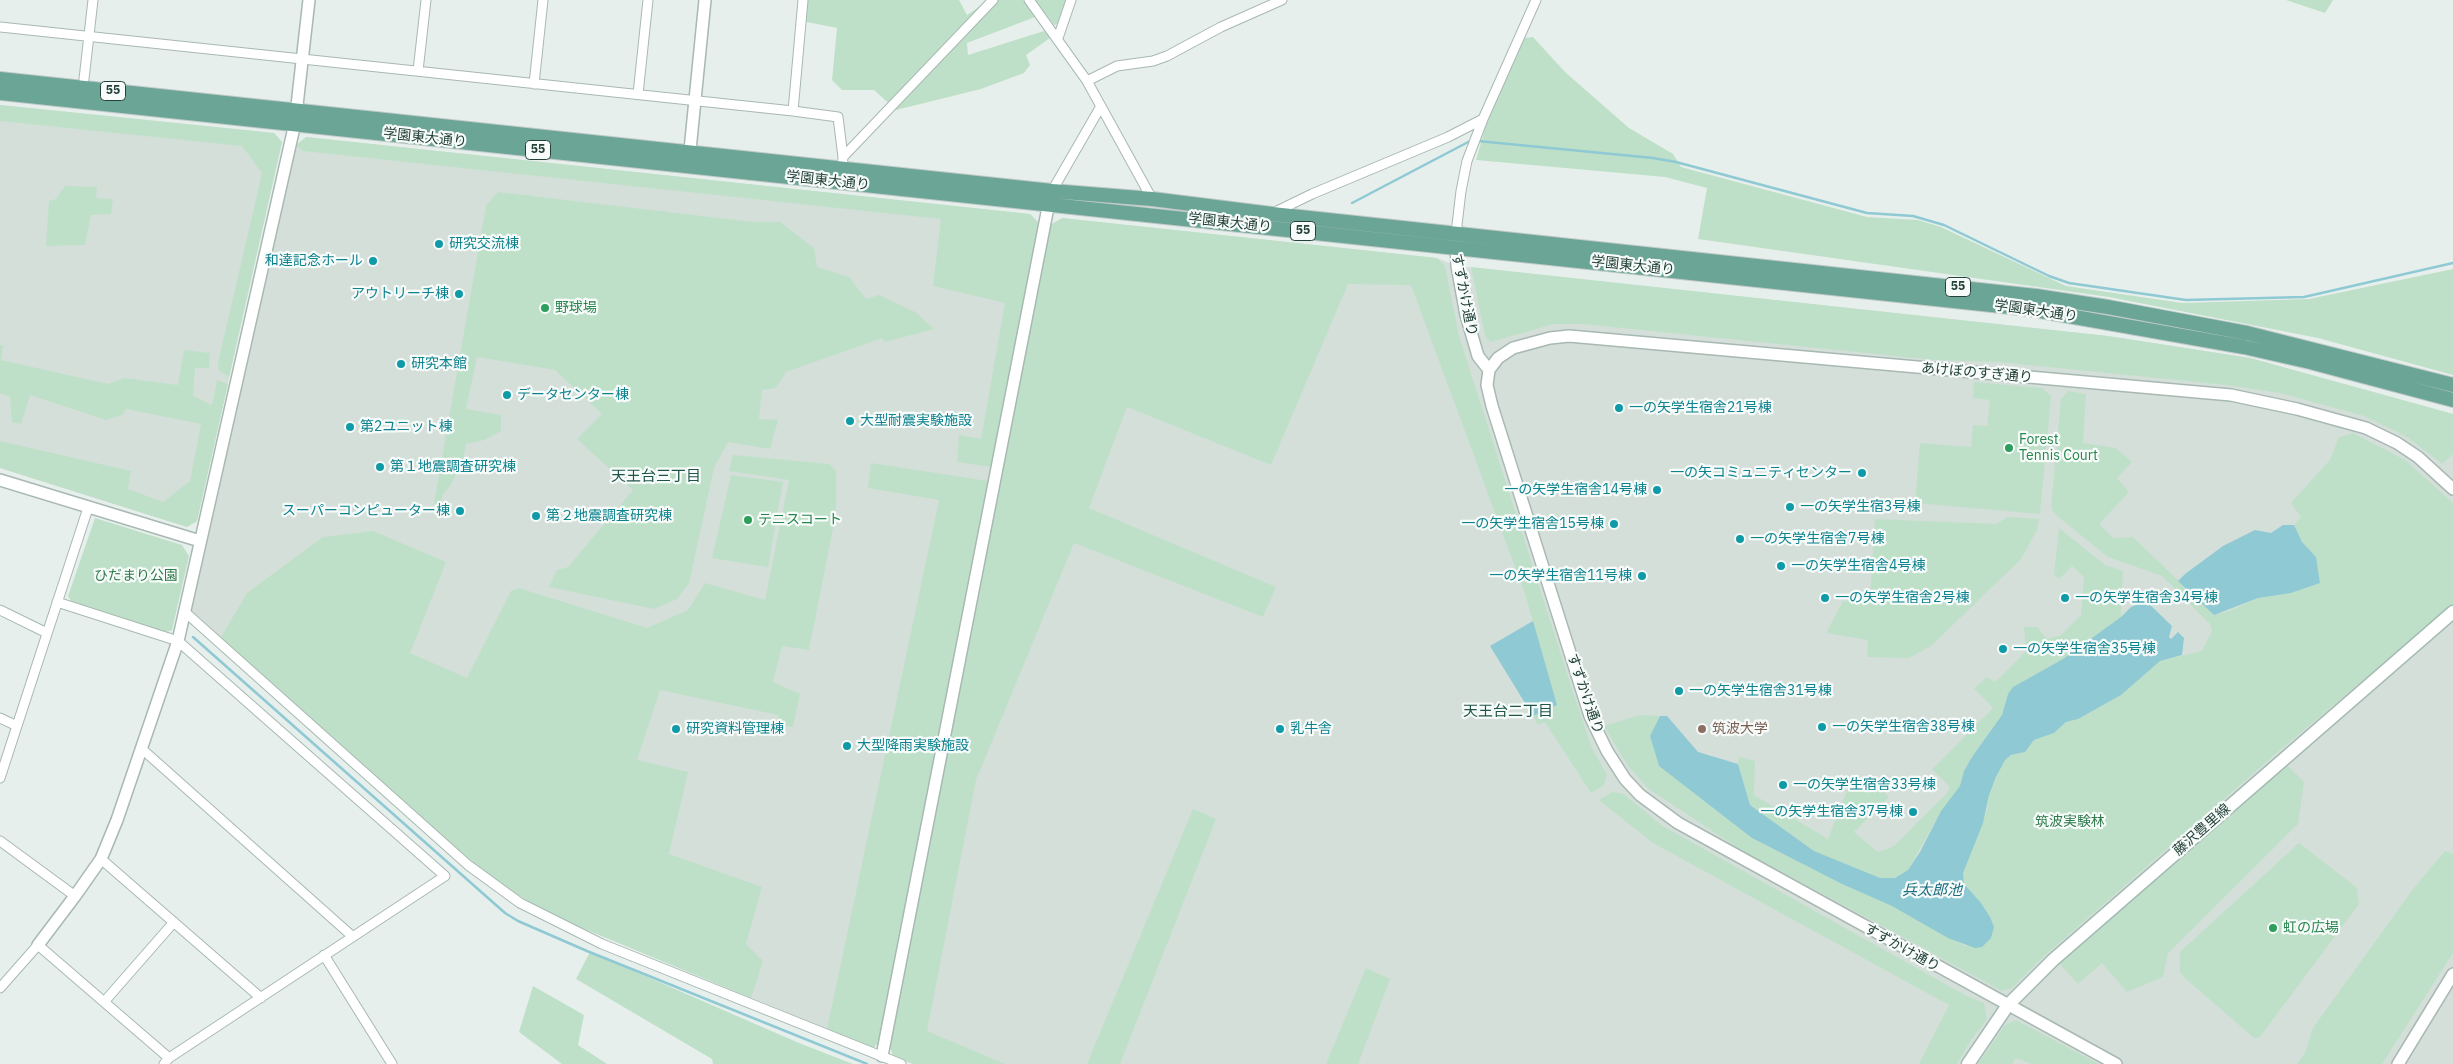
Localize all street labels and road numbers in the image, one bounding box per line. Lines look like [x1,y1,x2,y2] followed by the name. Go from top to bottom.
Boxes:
[100,82,126,100] road number: 55
[382,125,468,151] street label: 学園東大通り
[526,140,550,160] road number: 55
[785,168,871,194] street label: 学園東大通り
[1187,210,1273,236] street label: 学園東大通り
[1290,222,1316,240] road number: 55
[1448,252,1480,338] street label: すずかけ通り
[1590,253,1676,279] street label: 学園東大通り
[1946,278,1970,296] road number: 55
[1993,297,2079,325] street label: 学園東大通り
[1920,360,2034,386] street label: あけぼのすぎ通り
[1563,652,1607,736] street label: すずかけ通り
[2170,801,2234,859] street label: 藤沢豊里線
[1861,920,1943,976] street label: すずかけ通り

